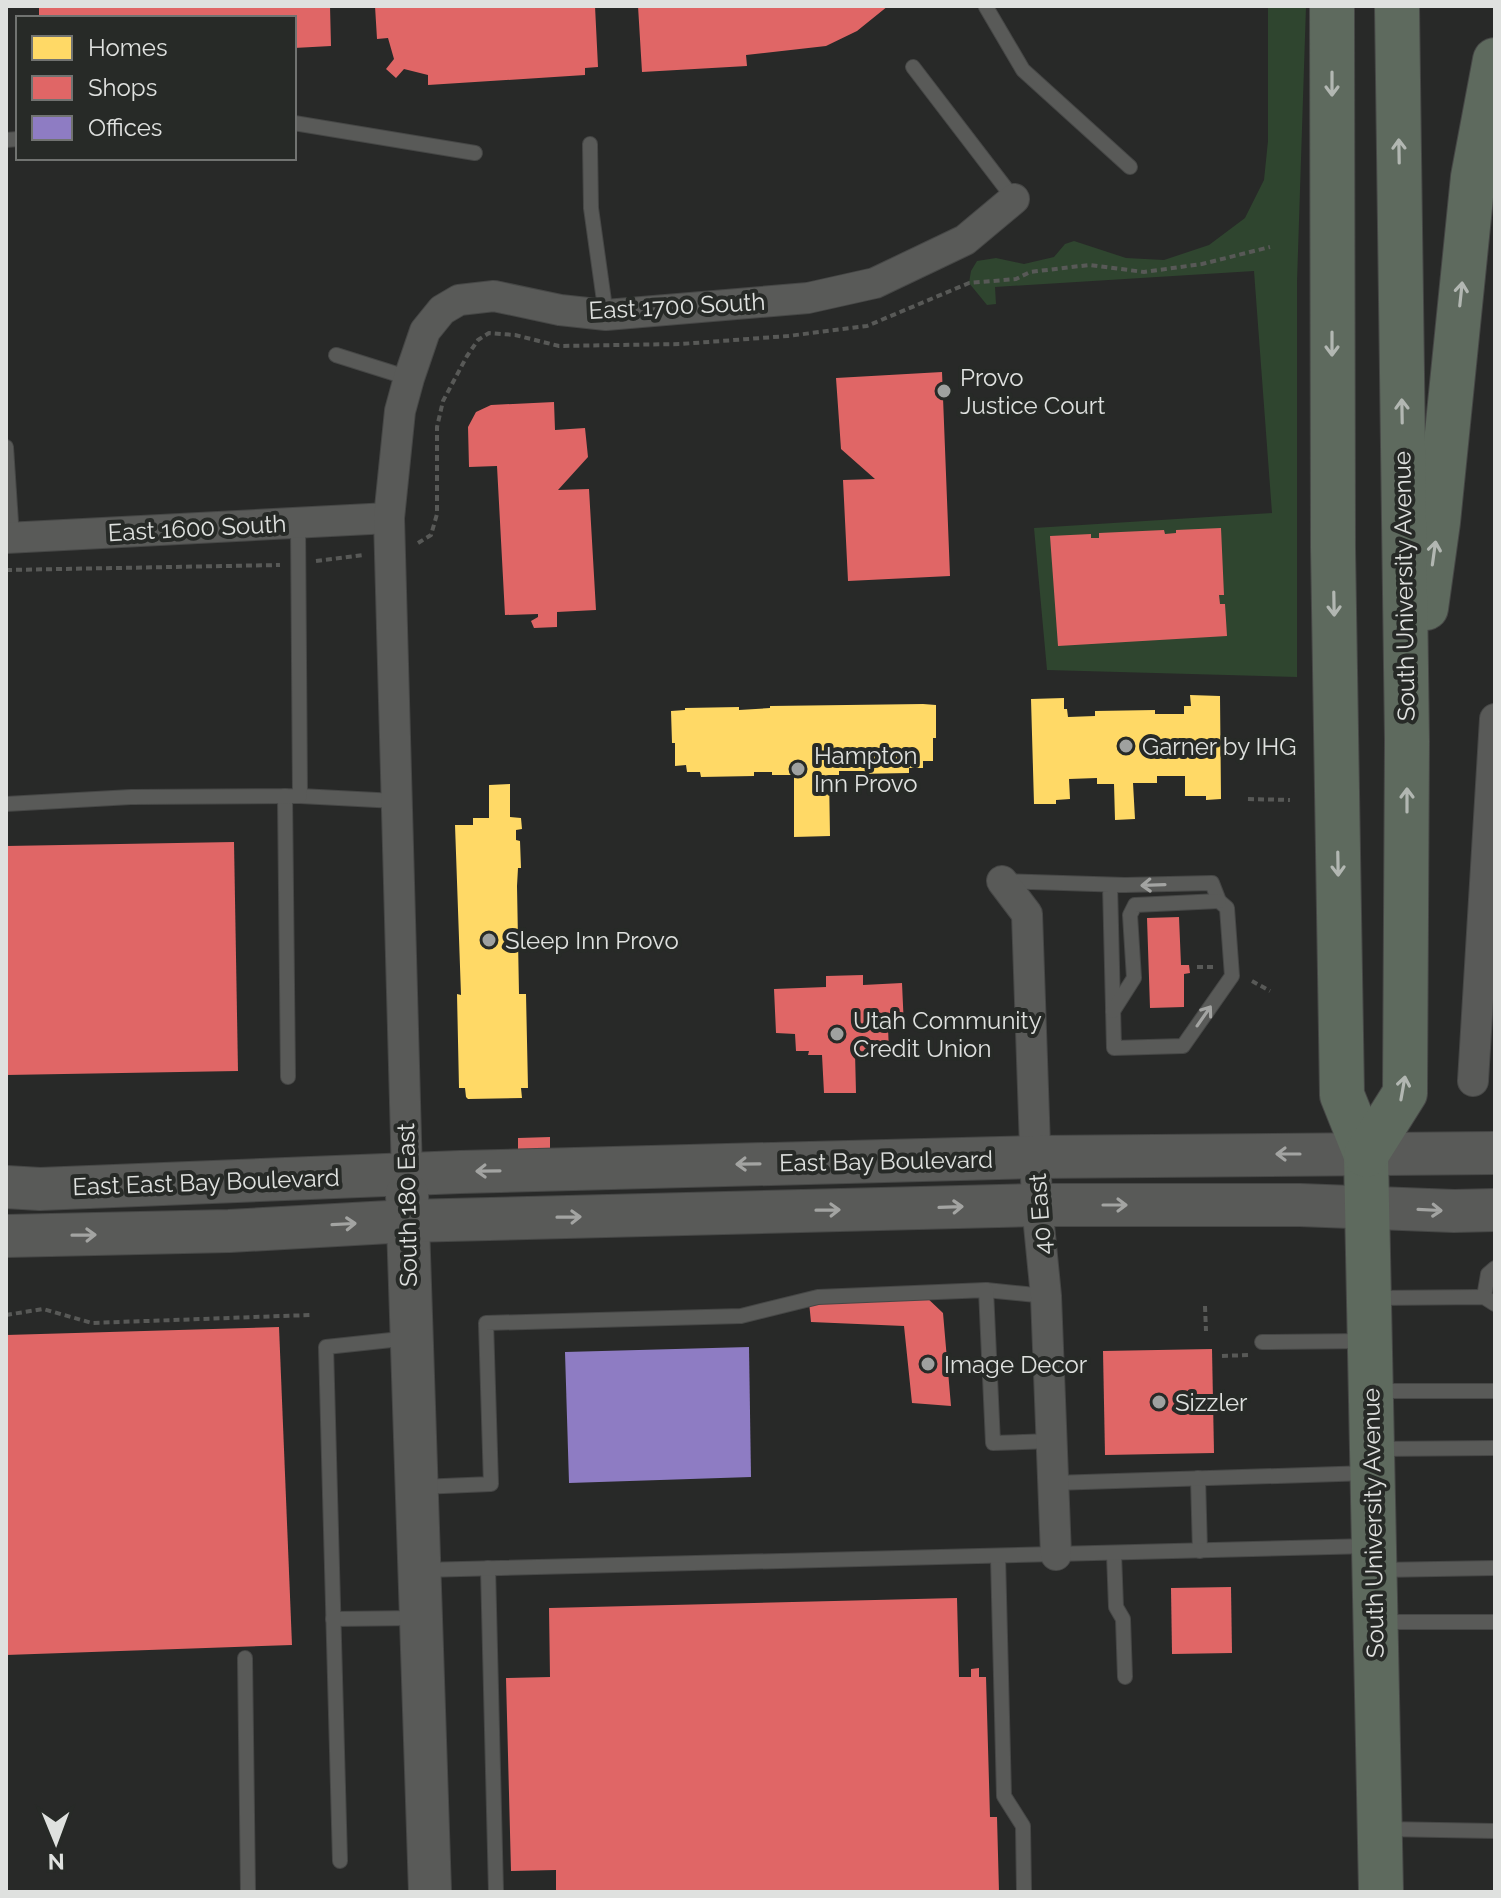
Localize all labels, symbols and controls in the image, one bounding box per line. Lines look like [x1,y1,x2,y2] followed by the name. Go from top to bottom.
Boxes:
[16,16,296,160] legend
[88,33,168,62] text: Homes
[1324,70,1340,97] one-way arrow
[88,73,157,102] text: Shops
[88,113,162,142] text: Offices
[1391,138,1406,165] one-way arrow
[1454,281,1469,308] one-way arrow
[588,287,766,325] street label: East 1700 South
[1324,330,1340,357] one-way arrow
[960,363,1105,420] place label: Provo Justice Court
[935,382,953,400] marker: Provo Justice Court
[1394,398,1409,425] one-way arrow
[1387,451,1421,721] street label: South University Avenue
[107,509,287,547] street label: East 1600 South
[1427,541,1442,566] one-way arrow
[1326,590,1341,617] one-way arrow
[1142,732,1296,761] place label: Garner by IHG
[1117,737,1135,755] marker: Garner by IHG
[814,741,918,798] place label: Hampton Inn Provo
[789,760,807,778] marker: Hampton Inn Provo
[1399,787,1415,814] one-way arrow
[1330,850,1346,877] one-way arrow
[1140,877,1167,892] one-way arrow
[505,926,679,955] place label: Sleep Inn Provo
[480,931,498,949] marker: Sleep Inn Provo
[1196,1005,1212,1027] one-way arrow
[853,1006,1042,1063] place label: Utah Community Credit Union
[828,1025,846,1043] marker: Utah Community Credit Union
[1396,1075,1411,1101] one-way arrow
[391,1123,423,1287] street label: South 180 East
[779,1145,993,1177] street label: East Bay Boulevard
[1275,1146,1302,1162] one-way arrow
[735,1157,762,1172] one-way arrow
[72,1163,340,1201] street label: East East Bay Boulevard
[475,1164,502,1179] one-way arrow
[1023,1173,1057,1255] street label: 40 East
[1101,1197,1128,1213] one-way arrow
[937,1199,964,1215] one-way arrow
[1416,1202,1443,1217] one-way arrow
[814,1203,841,1218] one-way arrow
[555,1209,582,1225] one-way arrow
[330,1217,357,1232] one-way arrow
[70,1227,97,1242] one-way arrow
[944,1350,1088,1379] place label: Image Decor
[919,1355,937,1373] marker: Image Decor
[1175,1388,1248,1417] place label: Sizzler
[1356,1388,1390,1658] street label: South University Avenue
[1150,1393,1168,1411] marker: Sizzler
[16,1802,96,1882] north arrow
[48,1849,65,1875] text: N

